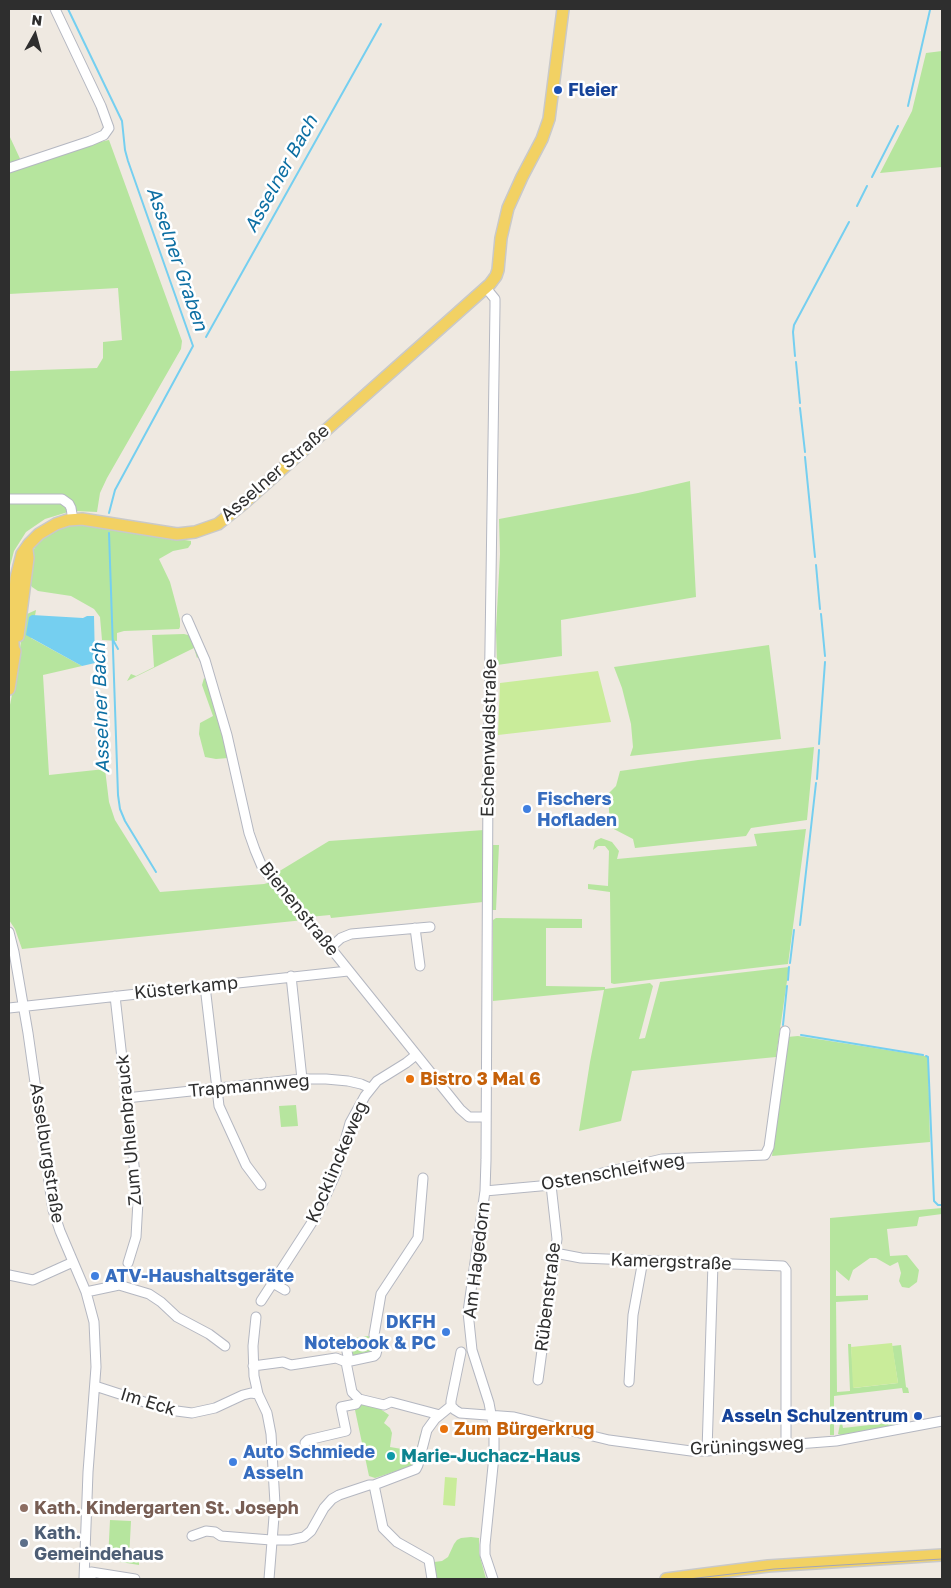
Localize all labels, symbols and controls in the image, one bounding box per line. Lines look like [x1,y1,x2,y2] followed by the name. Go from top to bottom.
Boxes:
[10,10,60,60] north arrow
[31,11,43,29] text: N
[568,79,618,101] place label: Fleier
[552,84,564,96] marker: Fleier
[239,112,323,236] water label: Asselner Bach
[142,184,212,334] water label: Asselner Graben
[216,420,334,526] street label: Asselner Straße
[87,643,115,773] water label: Asselner Bach
[477,659,501,817] street label: Eschenwaldstraße
[537,788,617,831] place label: Fischers Hofladen
[521,803,533,815] marker: Fischers Hofladen
[255,858,343,960] street label: Bienenstraße
[133,972,239,1004] street label: Küsterkamp
[112,1053,146,1207] street label: Zum Uhlenbrauck
[420,1068,541,1090] place label: Bistro 3 Mal 6
[187,1070,311,1102] street label: Trapmannweg
[404,1073,416,1085] marker: Bistro 3 Mal 6
[25,1081,69,1225] street label: Asselburgstraße
[302,1098,372,1226] street label: Kocklinckeweg
[539,1149,687,1195] street label: Ostenschleifweg
[459,1200,495,1320] street label: Am Hagedorn
[531,1241,565,1353] street label: Rübenstraße
[610,1249,732,1275] street label: Kamergstraße
[105,1265,294,1287] place label: ATV-Haushaltsgeräte
[89,1270,101,1282] marker: ATV-Haushaltsgeräte
[304,1311,436,1354] place label: DKFH Notebook & PC
[440,1326,452,1338] marker: DKFH Notebook & PC
[118,1383,178,1421] street label: Im Eck
[722,1405,908,1427] place label: Asseln Schulzentrum
[912,1410,924,1422] marker: Asseln Schulzentrum
[454,1418,594,1440] place label: Zum Bürgerkrug
[438,1423,450,1435] marker: Zum Bürgerkrug
[689,1432,805,1460] street label: Grüningsweg
[243,1441,375,1484] place label: Auto Schmiede Asseln
[401,1445,580,1467] place label: Marie-Juchacz-Haus
[385,1450,397,1462] marker: Marie-Juchacz-Haus
[227,1456,239,1468] marker: Auto Schmiede Asseln
[34,1497,299,1519] place label: Kath. Kindergarten St. Joseph
[18,1502,30,1514] marker: Kath. Kindergarten St. Joseph
[34,1522,164,1565] place label: Kath. Gemeindehaus
[18,1537,30,1549] marker: Kath. Gemeindehaus

